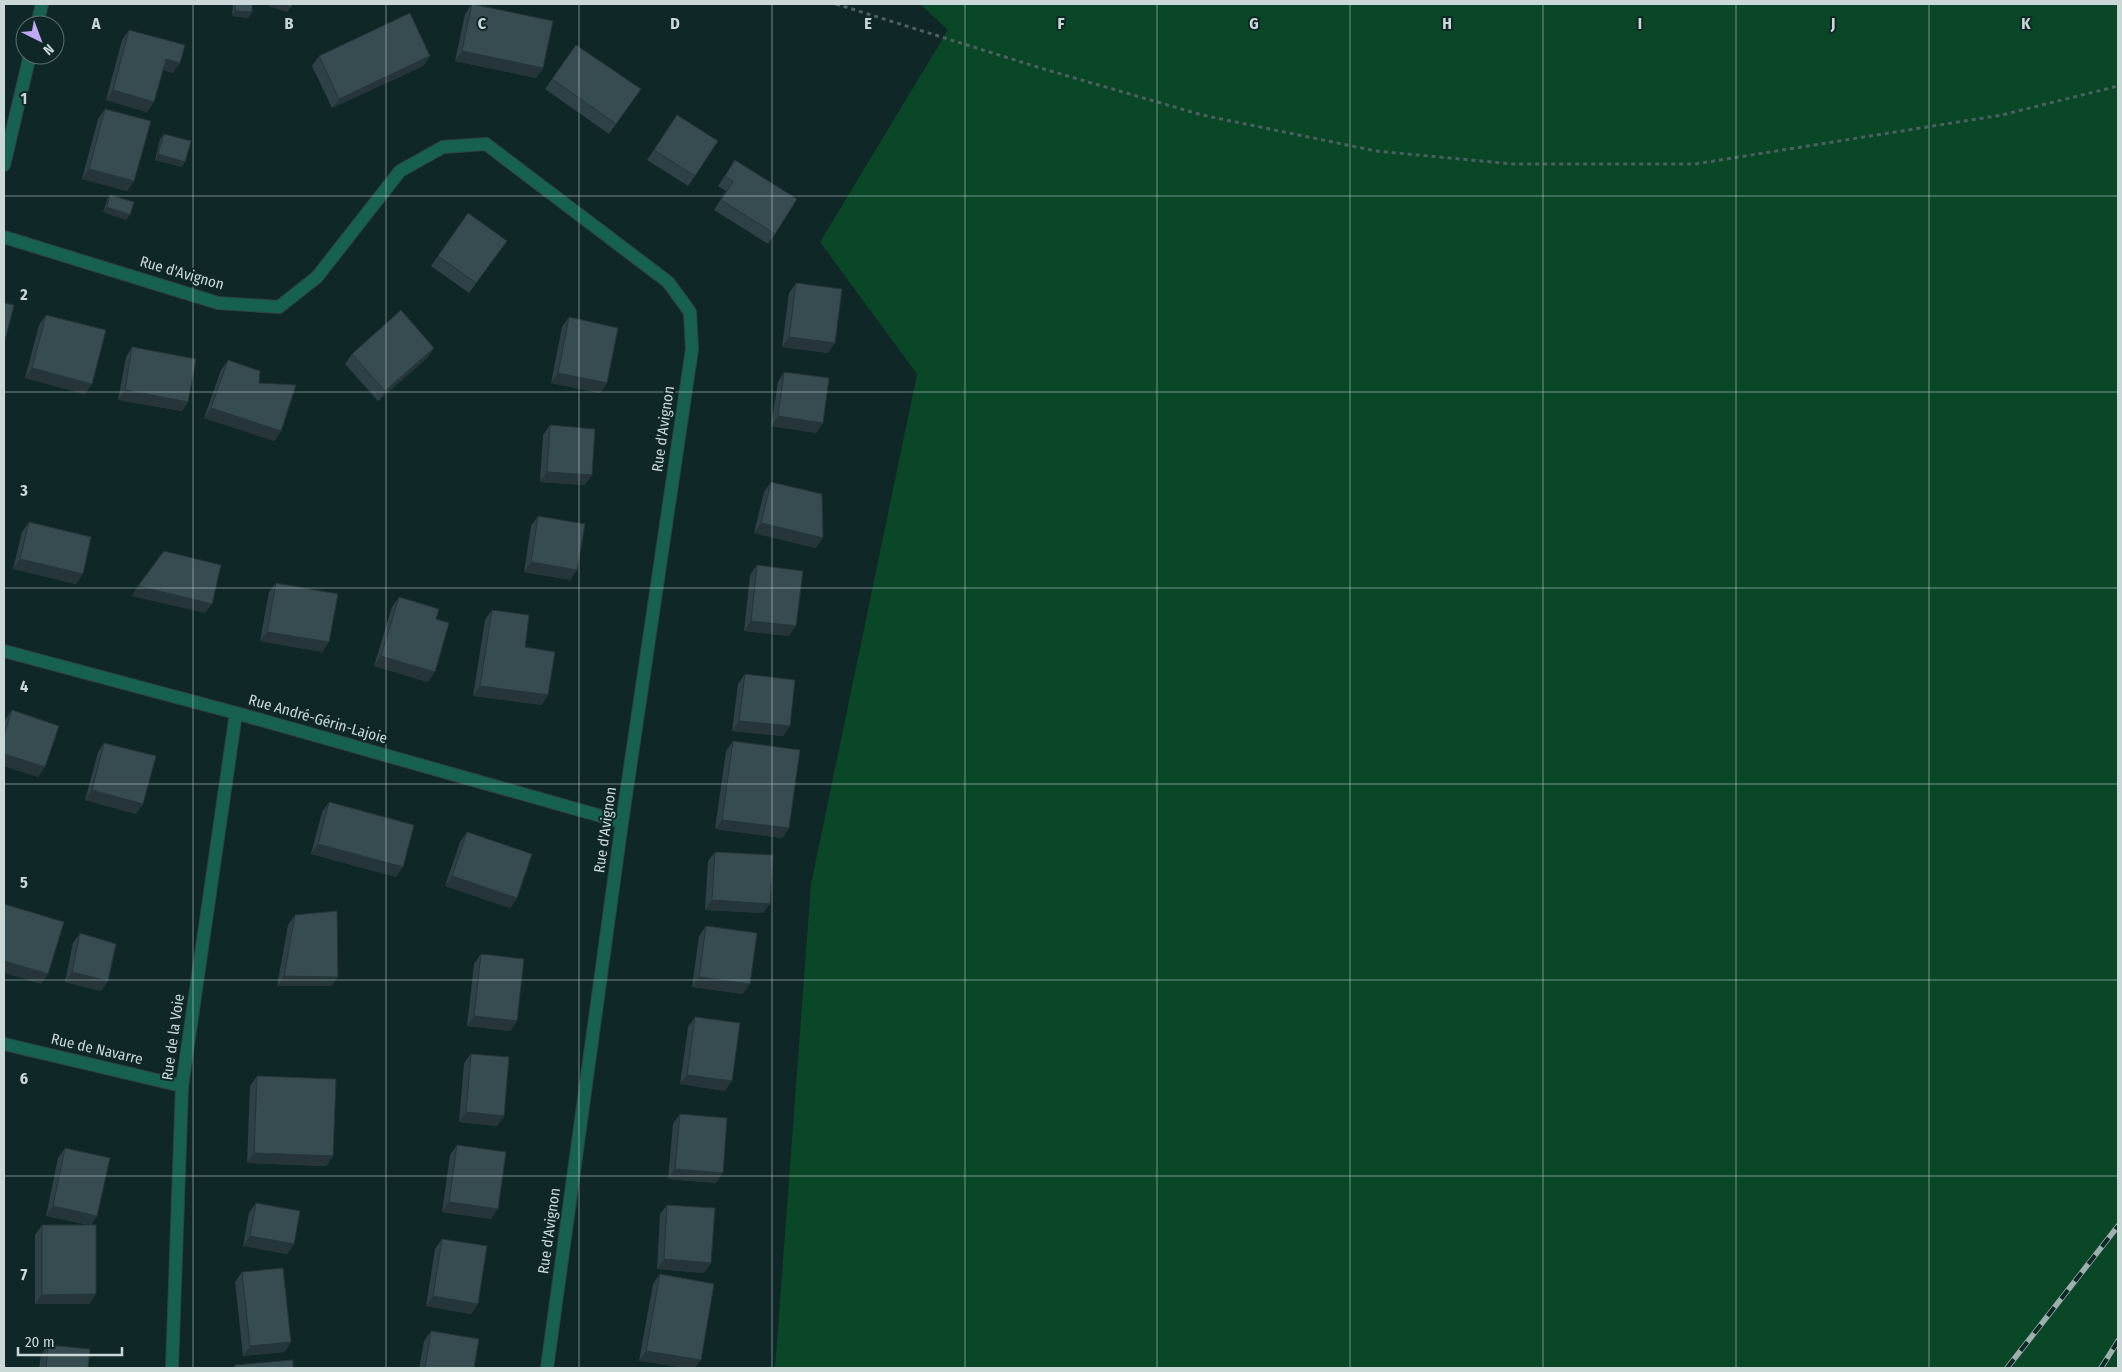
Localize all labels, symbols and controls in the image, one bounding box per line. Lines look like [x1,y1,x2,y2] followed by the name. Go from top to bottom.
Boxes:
[91,14,101,33] text: A
[285,14,294,33] text: B
[478,14,487,33] text: C
[670,14,680,33] text: D
[864,14,872,33] text: E
[1057,14,1065,33] text: F
[1249,14,1259,33] text: G
[1442,14,1452,33] text: H
[1638,14,1642,33] text: I
[1830,14,1835,33] text: J
[2021,14,2031,33] text: K
[15,15,65,65] north arrow
[40,40,57,58] text: N
[21,89,27,108] text: 1
[138,252,226,294] street label: Rue d'Avignon
[19,285,28,304] text: 2
[648,385,678,473] street label: Rue d'Avignon
[19,481,28,500] text: 3
[20,677,28,696] text: 4
[246,691,390,747] street label: Rue André-Gérin-Lajoie
[590,786,620,874] street label: Rue d'Avignon
[20,873,28,892] text: 5
[158,993,188,1081] street label: Rue de la Voie
[49,1030,145,1068] street label: Rue de Navarre
[20,1069,28,1088] text: 6
[534,1187,564,1275] street label: Rue d'Avignon
[21,1265,28,1284] text: 7
[18,1324,121,1356] scale bar
[25,1333,55,1351] text: 20 m

